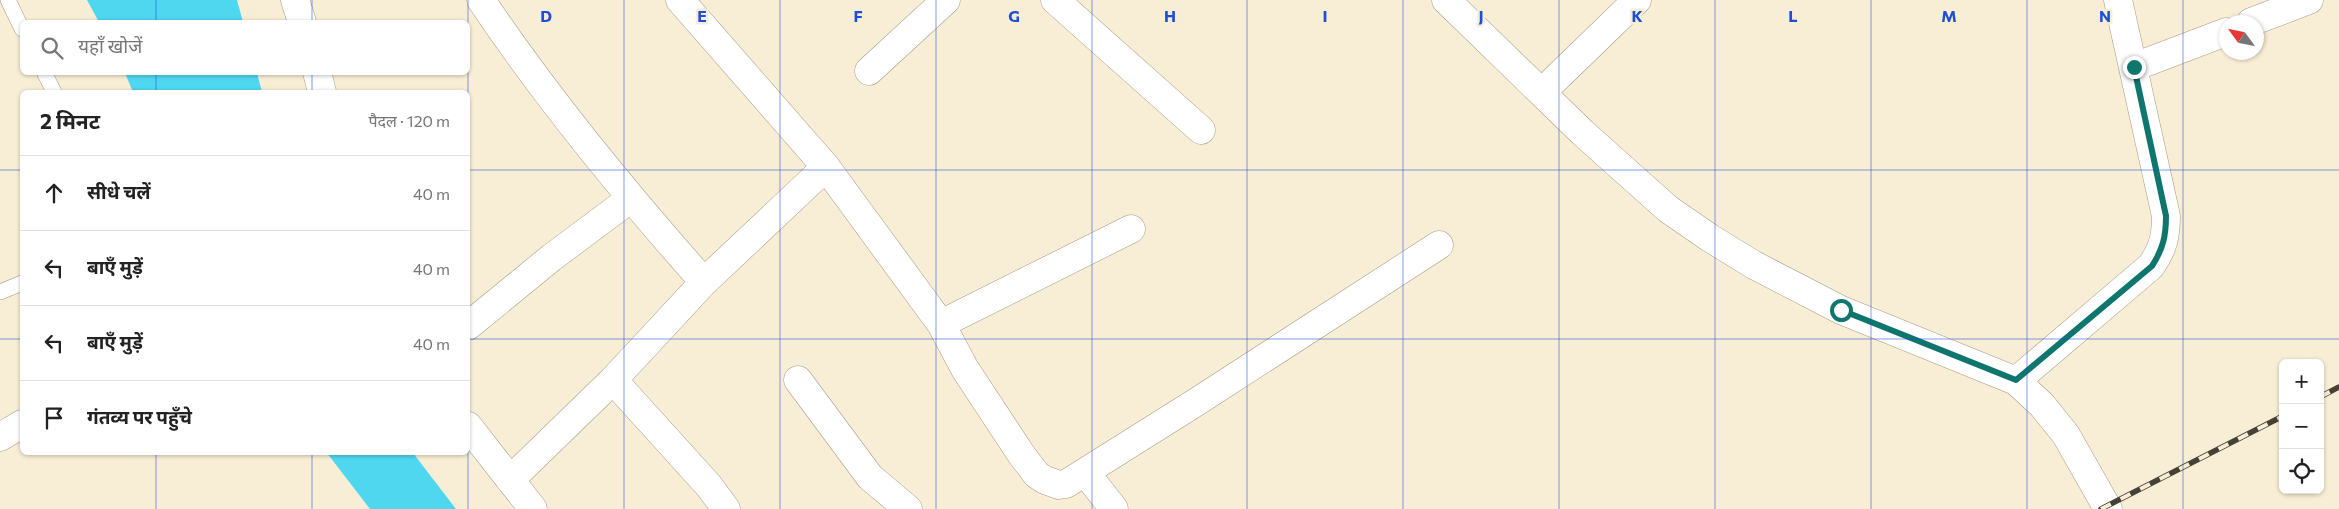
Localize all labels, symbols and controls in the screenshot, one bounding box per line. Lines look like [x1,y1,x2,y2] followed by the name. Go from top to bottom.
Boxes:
[540,6,552,25] text: D
[697,6,707,25] text: E
[853,6,863,25] text: F
[1008,6,1020,25] text: G
[1164,6,1176,25] text: H
[1322,6,1328,25] text: I
[1478,6,1484,25] text: J
[1631,6,1643,25] text: K
[1788,6,1798,25] text: L
[1941,6,1957,25] text: M
[2099,6,2111,25] text: N
[2219,15,2264,60] north arrow
[20,20,470,75] search box
[38,34,66,62] icon: search
[78,34,142,57] text: यहाँ खोजें
[2123,56,2146,79] route end
[40,108,100,133] text: 2 मिनट
[369,111,450,130] text: पैदल · 120 m
[40,179,68,207] icon: ahead
[87,180,151,203] text: सीधे चलें
[413,184,450,203] text: 40 m
[40,254,68,282] icon: left
[87,255,143,278] text: बाएँ मुड़ें
[413,259,450,278] text: 40 m
[1830,299,1853,322] route start
[40,329,68,357] icon: left
[87,330,143,353] text: बाएँ मुड़ें
[413,334,450,353] text: 40 m
[2279,359,2324,494] map controls
[2279,359,2324,404] button: +
[40,404,68,432] icon: arrive
[2279,404,2324,449] button: −
[87,405,192,428] text: गंतव्य पर पहुँचे
[2279,449,2324,494] button: locate

